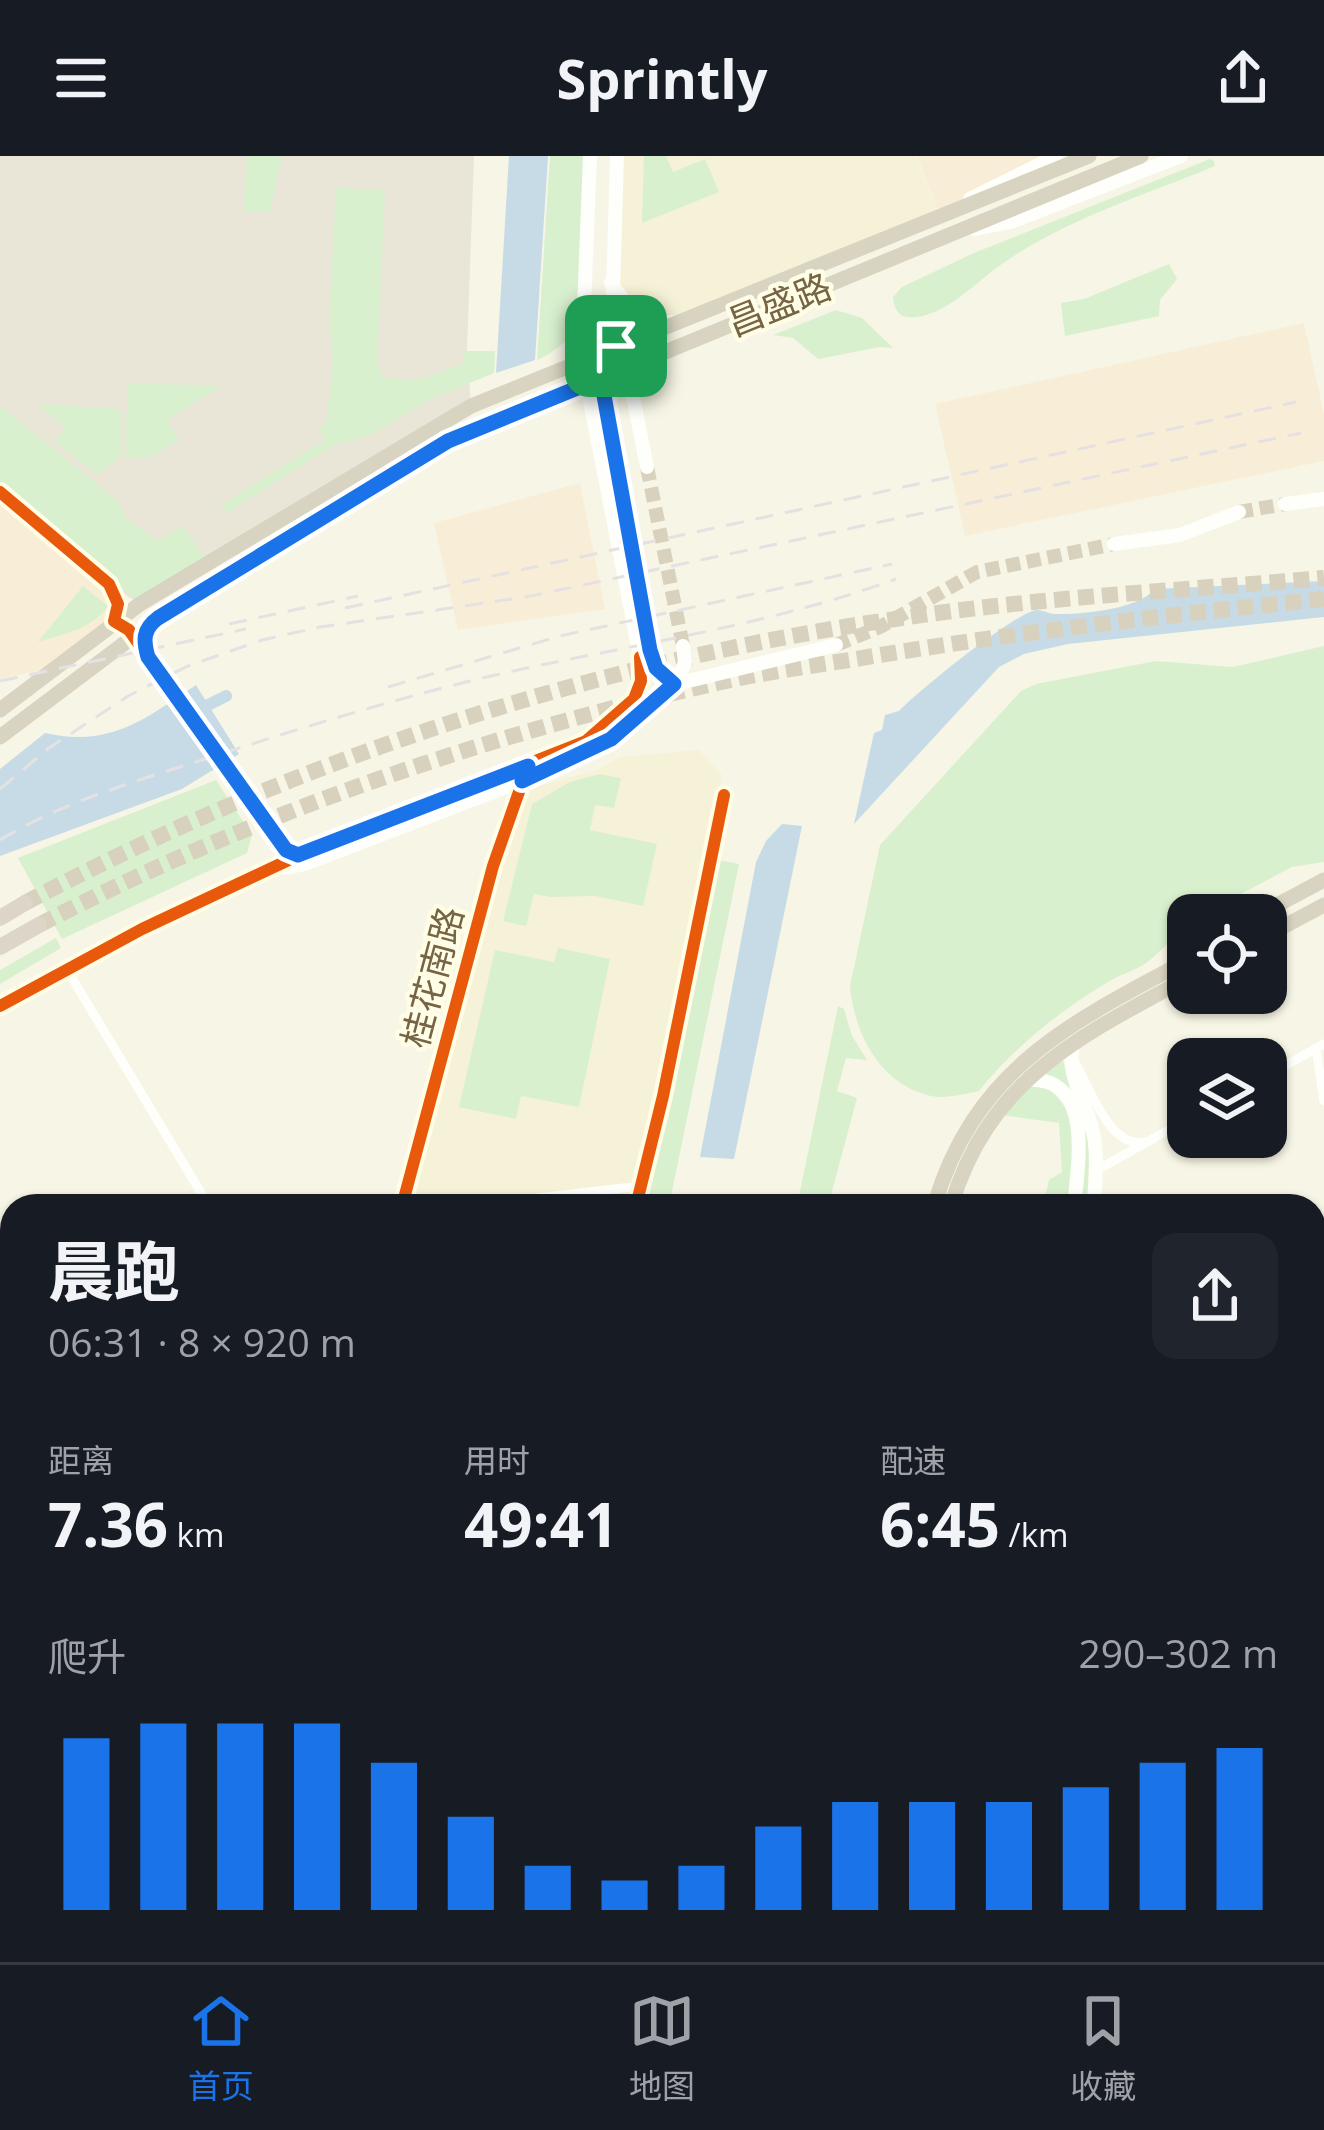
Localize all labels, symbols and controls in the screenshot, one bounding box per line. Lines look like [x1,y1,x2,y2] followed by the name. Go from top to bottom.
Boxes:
[556,41,768,115] text: Sprintly
[48,45,114,111] icon: menu
[1210,45,1276,111] icon: share
[720,261,838,347] street label: 昌盛路
[565,295,667,397] pin
[583,313,649,379] icon: arrive
[1167,894,1287,1158] map controls
[1167,894,1287,1014] button: locate
[390,901,474,1053] street label: 桂花南路
[1167,1038,1287,1158] button: layers
[48,1225,180,1315] text: 晨跑
[1152,1233,1278,1359] button: share
[48,1315,356,1368] text: 06:31 · 8 × 920 m
[48,1438,114,1483] text: 距离
[464,1438,530,1483] text: 用时
[880,1438,946,1483] text: 配速
[48,1483,168,1565] text: 7.36
[464,1483,618,1565] text: 49:41
[880,1483,1000,1565] text: 6:45
[168,1512,225,1557] text: km
[1000,1512,1069,1557] text: /km
[1078,1626,1278,1679] text: 290–302 m
[48,1629,126,1682] text: 爬升
[188,1988,254,2108] tab: 首页
[629,1988,695,2108] tab: 地图
[1070,1988,1136,2108] tab: 收藏

